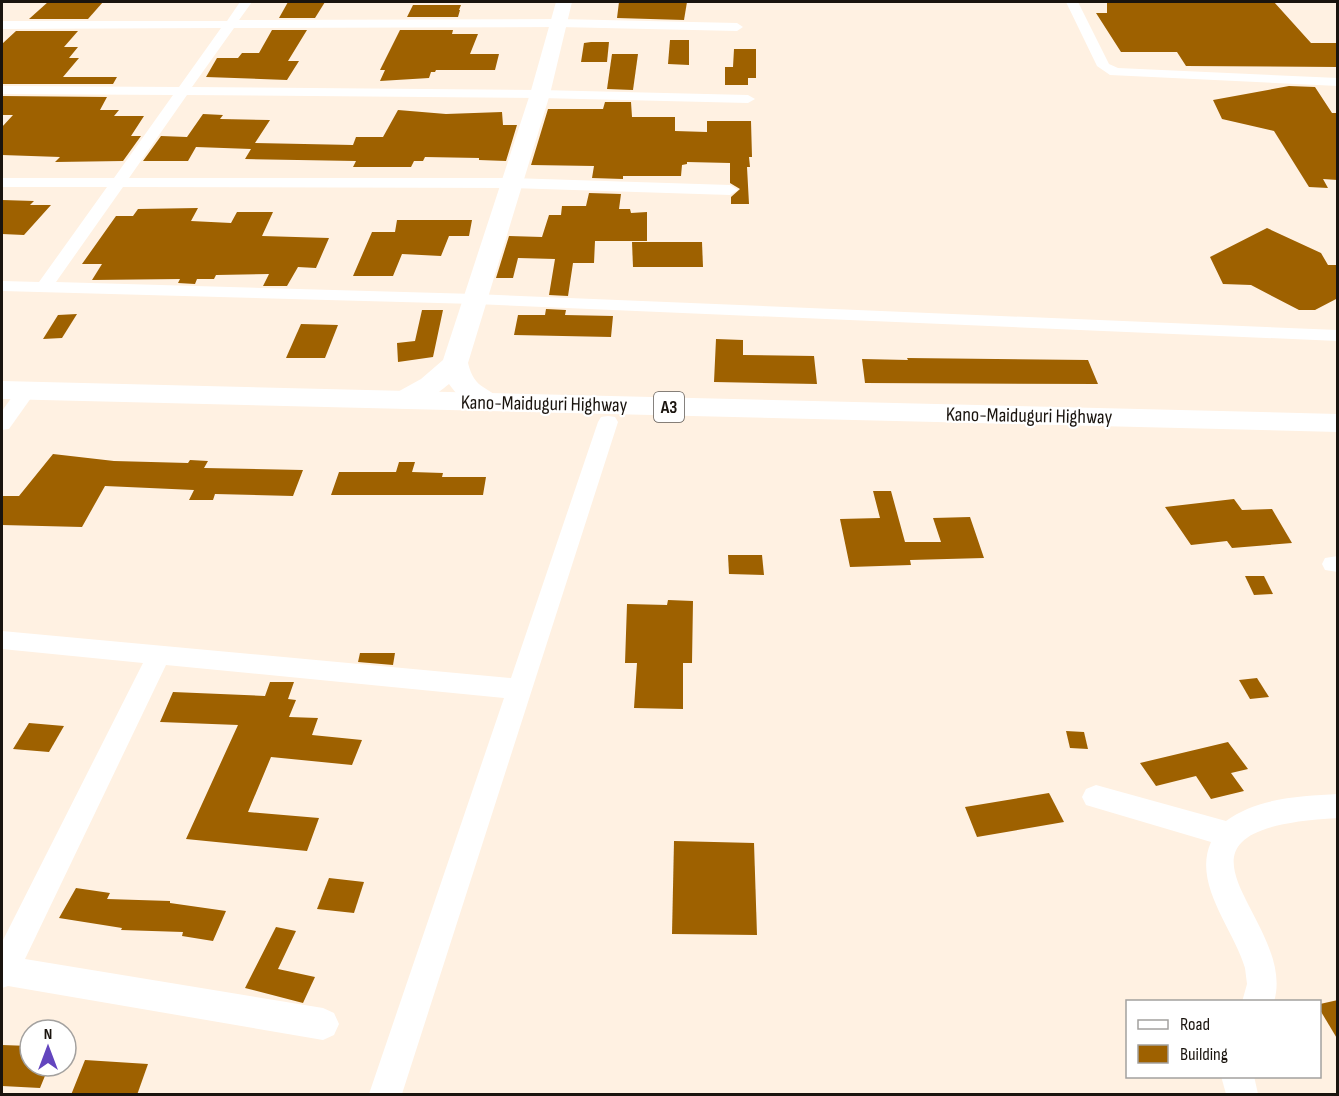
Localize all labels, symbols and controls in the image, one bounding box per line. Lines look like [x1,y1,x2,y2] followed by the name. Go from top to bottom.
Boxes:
[461,391,628,417] street label: Kano-Maiduguri Highway
[654,392,684,422] road number: A3
[946,403,1113,429] street label: Kano-Maiduguri Highway
[1126,1000,1321,1078] legend
[1180,1014,1210,1035] text: Road
[18,1018,78,1078] north arrow
[44,1025,52,1044] text: N
[1180,1044,1228,1065] text: Building

